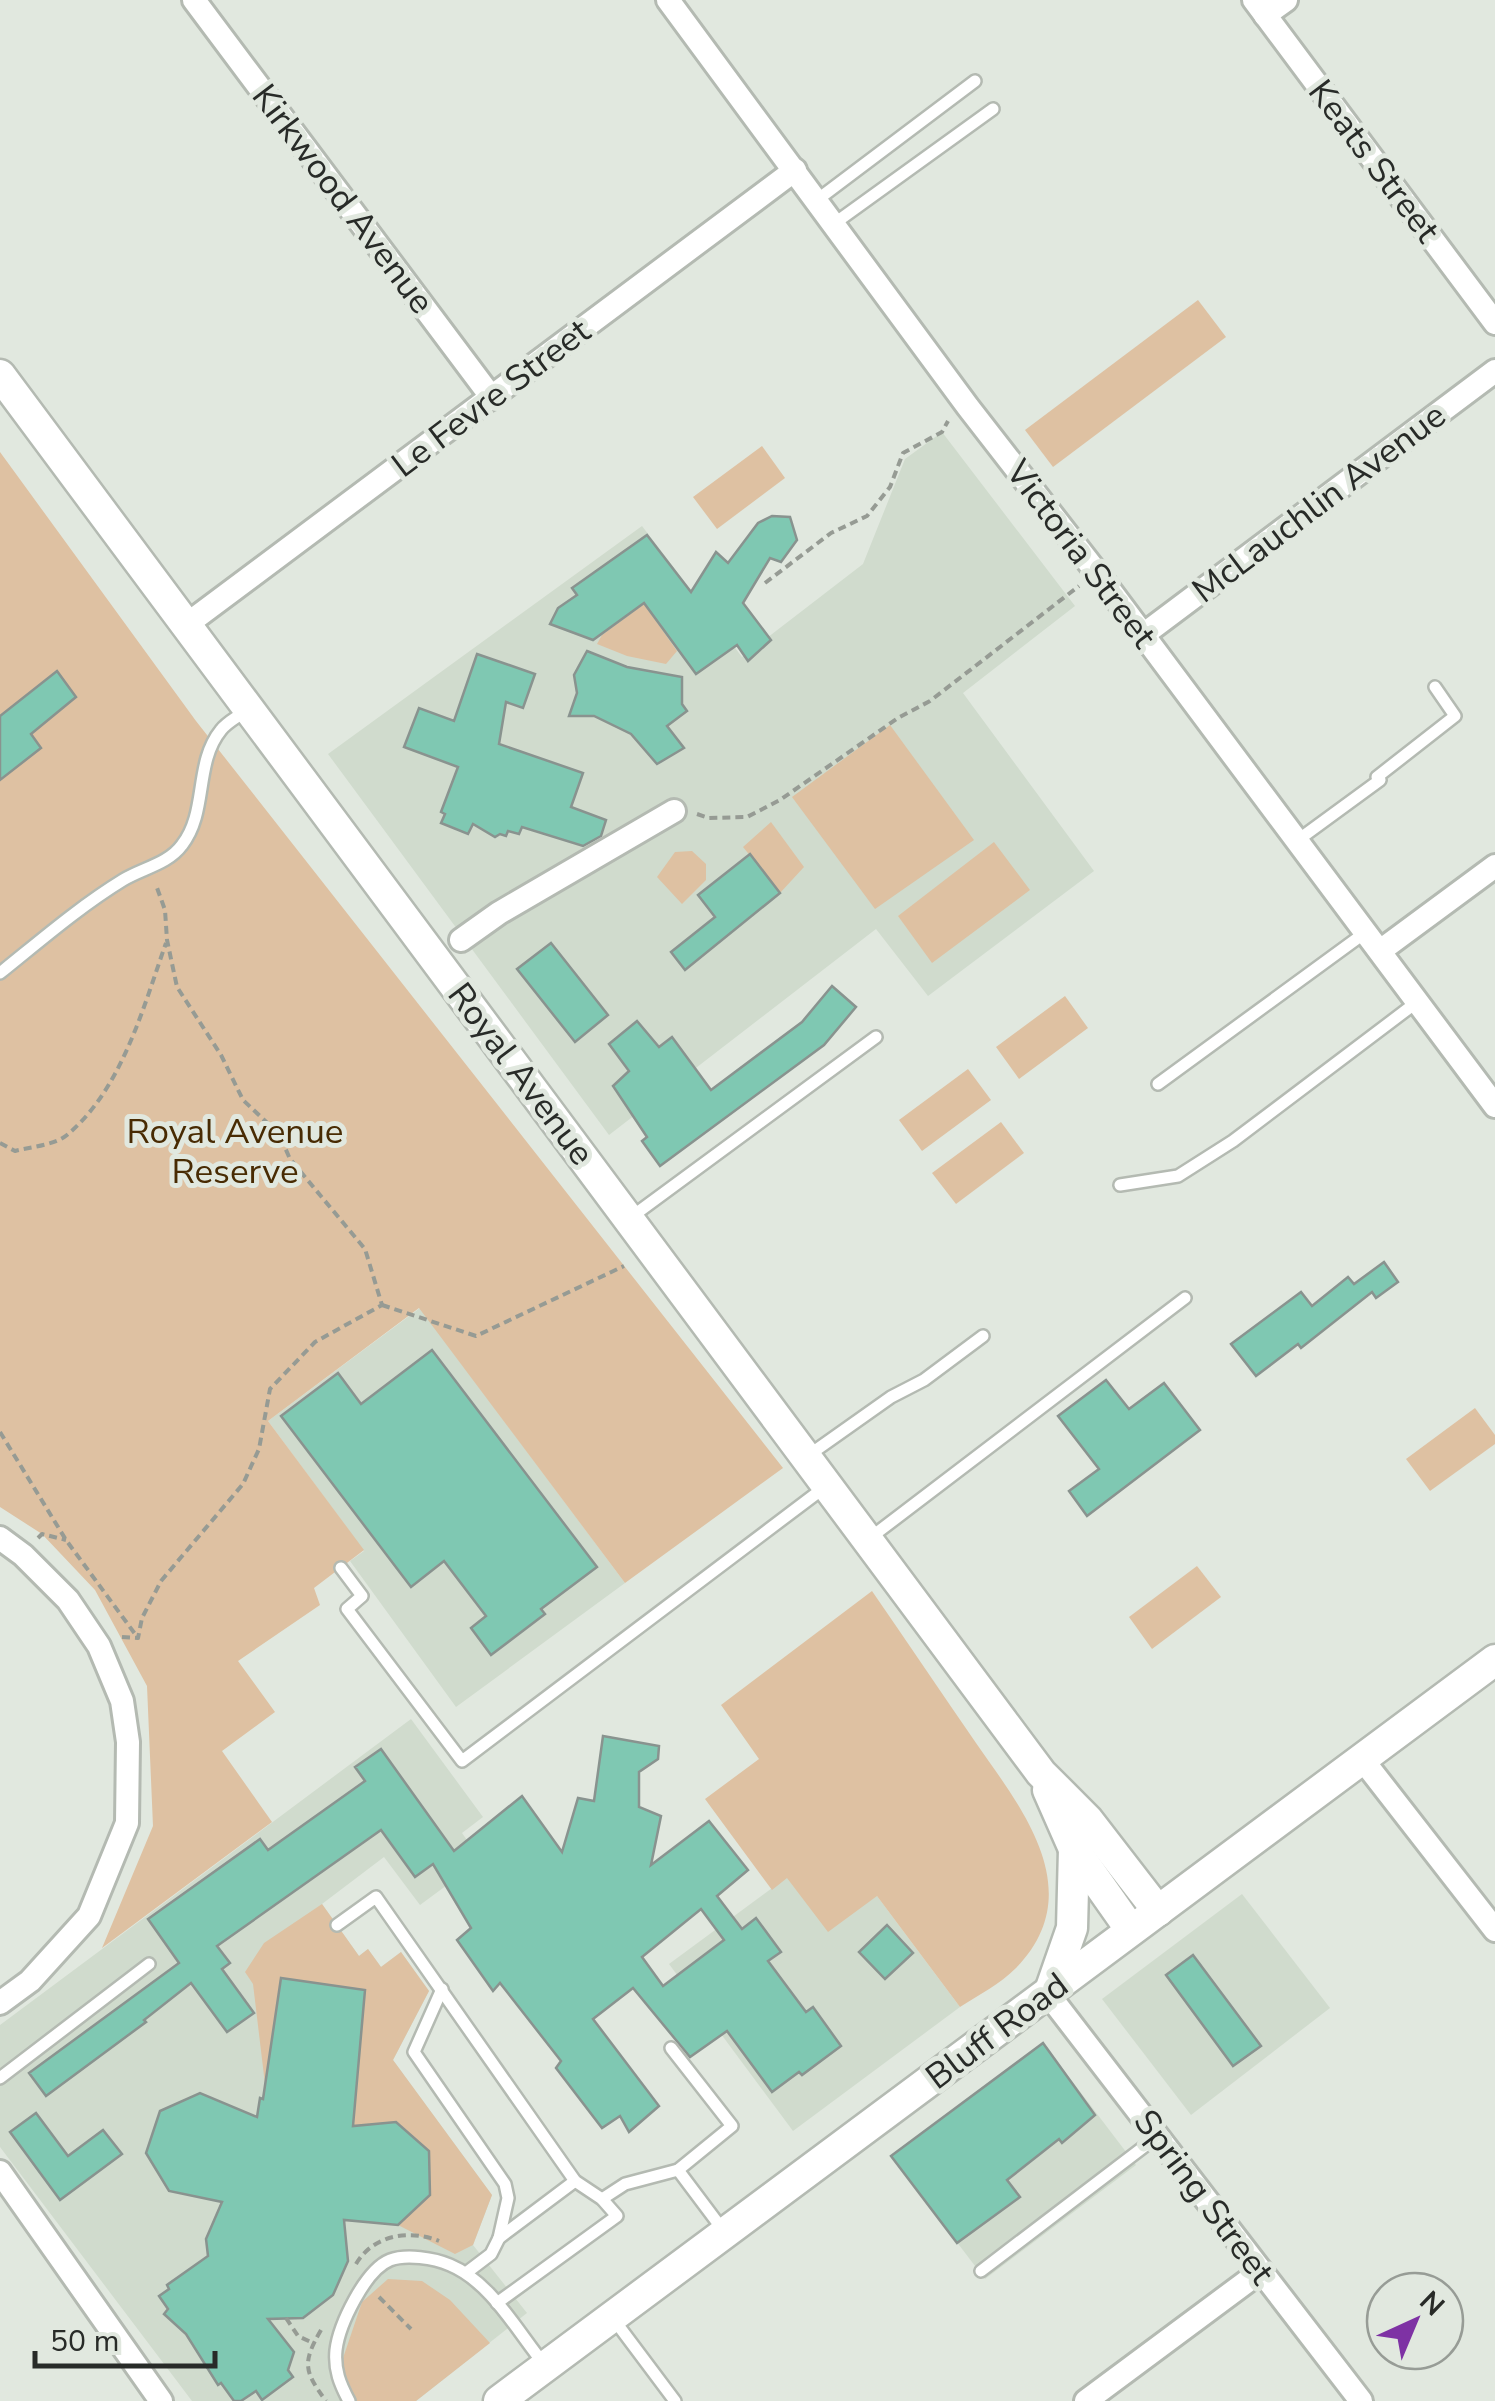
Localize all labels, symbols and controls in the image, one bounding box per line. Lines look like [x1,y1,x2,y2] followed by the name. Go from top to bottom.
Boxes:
[1297,70,1451,252] street label: Keats Street
[241,75,445,323] street label: Kirkwood Avenue
[382,308,600,488] street label: Le Fevre Street
[1183,392,1455,614] street label: McLauchlin Avenue
[994,450,1168,658] street label: Victoria Street
[437,973,605,1175] street label: Royal Avenue
[127,1108,343,1195] park label: Royal Avenue Reserve
[916,1962,1078,2100] street label: Bluff Road
[1123,2100,1286,2295] street label: Spring Street
[1365,2271,1465,2371] north arrow
[1411,2283,1452,2325] text: N
[35,2306,215,2368] scale bar
[50,2321,119,2362] text: 50 m

